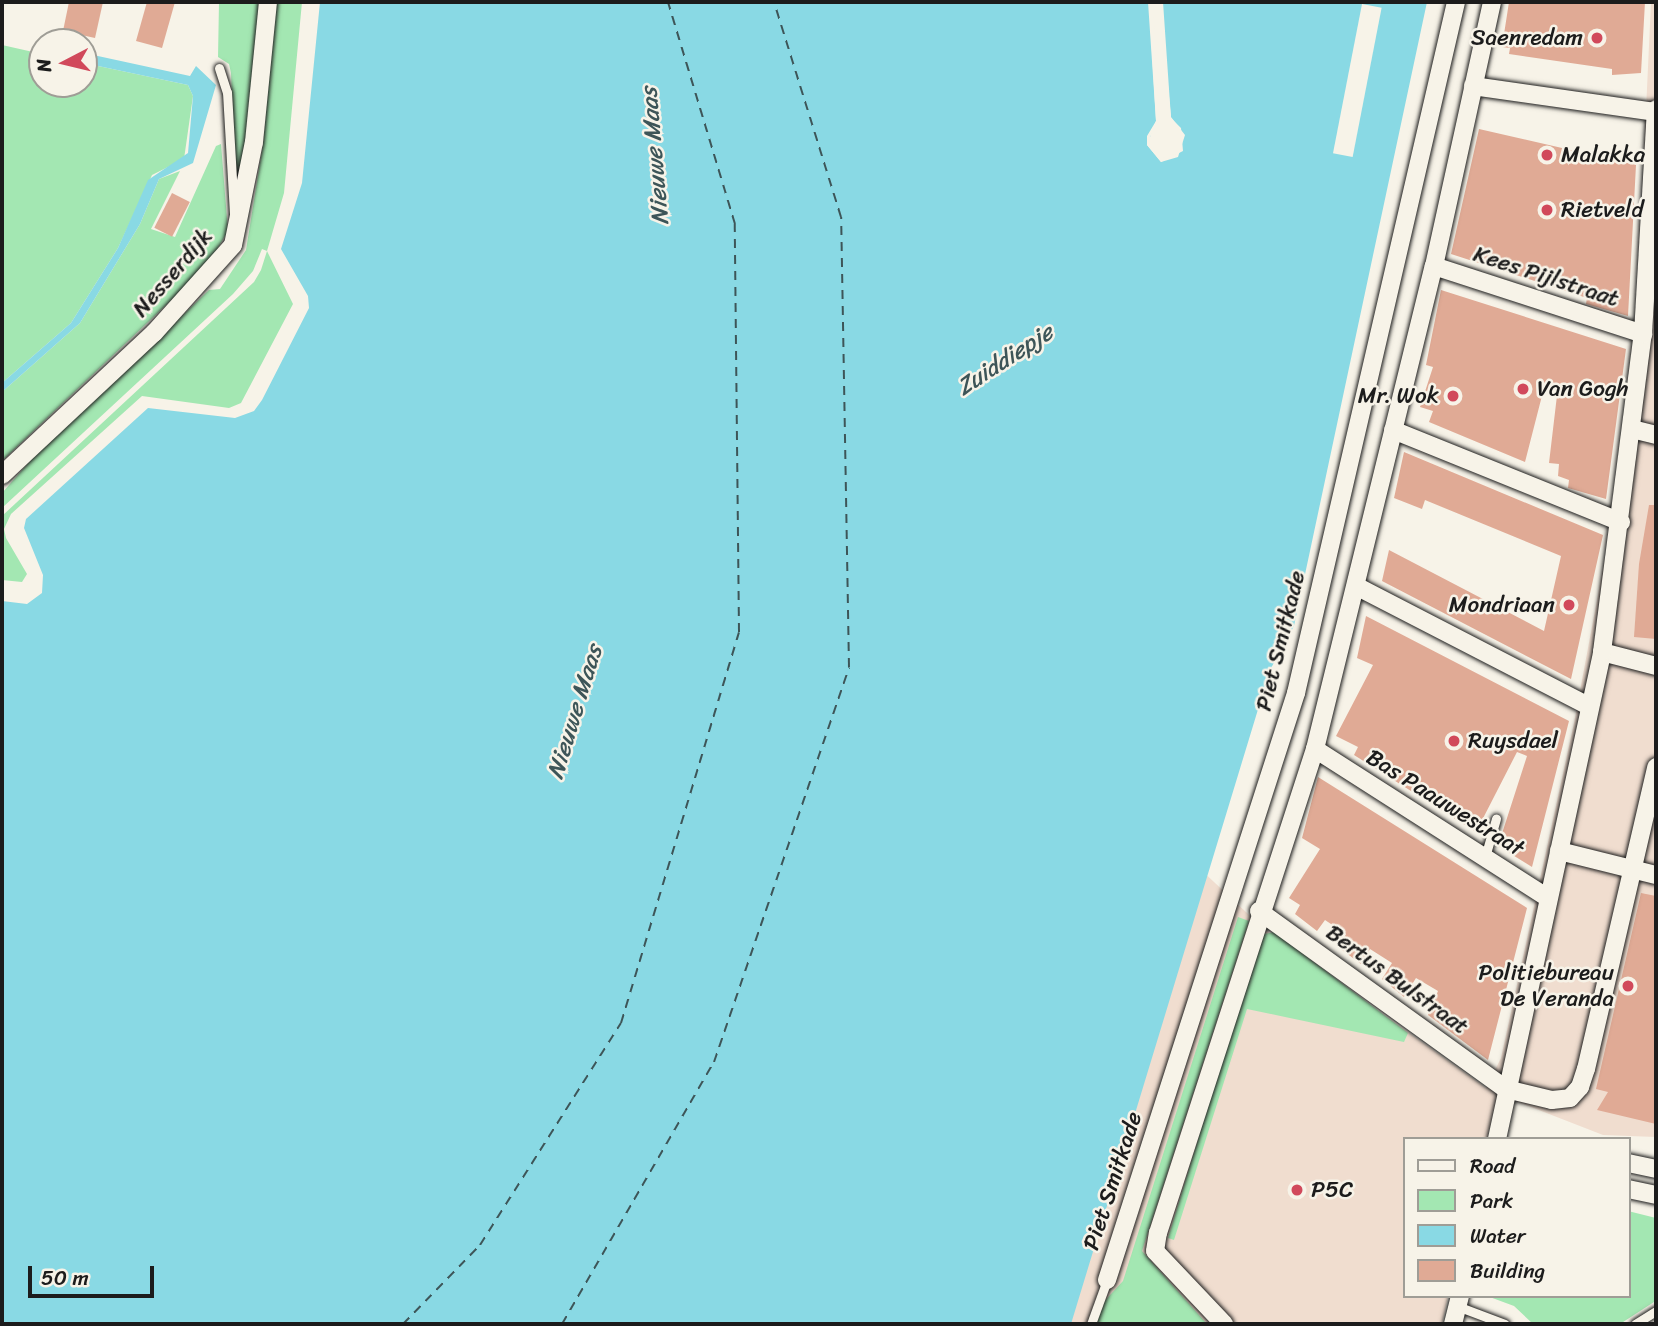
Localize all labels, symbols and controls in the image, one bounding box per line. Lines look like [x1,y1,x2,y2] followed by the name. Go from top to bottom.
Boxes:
[1471,24,1583,52] place label: Saenredam
[28,28,98,98] north arrow
[1589,30,1605,46] marker: Saenredam
[26,57,61,74] text: N
[635,86,675,226] water label: Nieuwe Maas
[1561,141,1645,169] place label: Malakka
[1539,147,1555,163] marker: Malakka
[1561,196,1644,224] place label: Rietveld
[1539,202,1555,218] marker: Rietveld
[127,223,219,323] street label: Nesserdijk
[1471,241,1621,313] street label: Kees Pijlstraat
[951,318,1059,402] water label: Zuiddiepje
[1537,375,1629,403] place label: Van Gogh
[1515,381,1531,397] marker: Van Gogh
[1358,382,1439,410] place label: Mr. Wok
[1445,388,1461,404] marker: Mr. Wok
[1250,568,1312,714] street label: Piet Smitkade
[1449,591,1555,619] place label: Mondriaan
[1561,597,1577,613] marker: Mondriaan
[541,642,609,782] water label: Nieuwe Maas
[1468,727,1558,755] place label: Ruysdael
[1446,733,1462,749] marker: Ruysdael
[1360,743,1530,863] street label: Bas Paauwestraat
[1320,919,1474,1041] street label: Bertus Bulstraat
[1478,959,1614,1013] place label: Politiebureau De Veranda
[1620,978,1636,994] marker: Politiebureau De Veranda
[1078,1108,1148,1254] street label: Piet Smitkade
[1402,1137,1630,1298] legend
[1470,1147,1515,1185] text: Road
[1311,1176,1353,1204] place label: P5C
[1289,1182,1305,1198] marker: P5C
[1470,1182,1513,1220] text: Park
[1470,1217,1525,1255] text: Water
[32,1252,158,1296] scale bar
[1470,1252,1545,1290] text: Building
[41,1259,89,1297] text: 50 m

